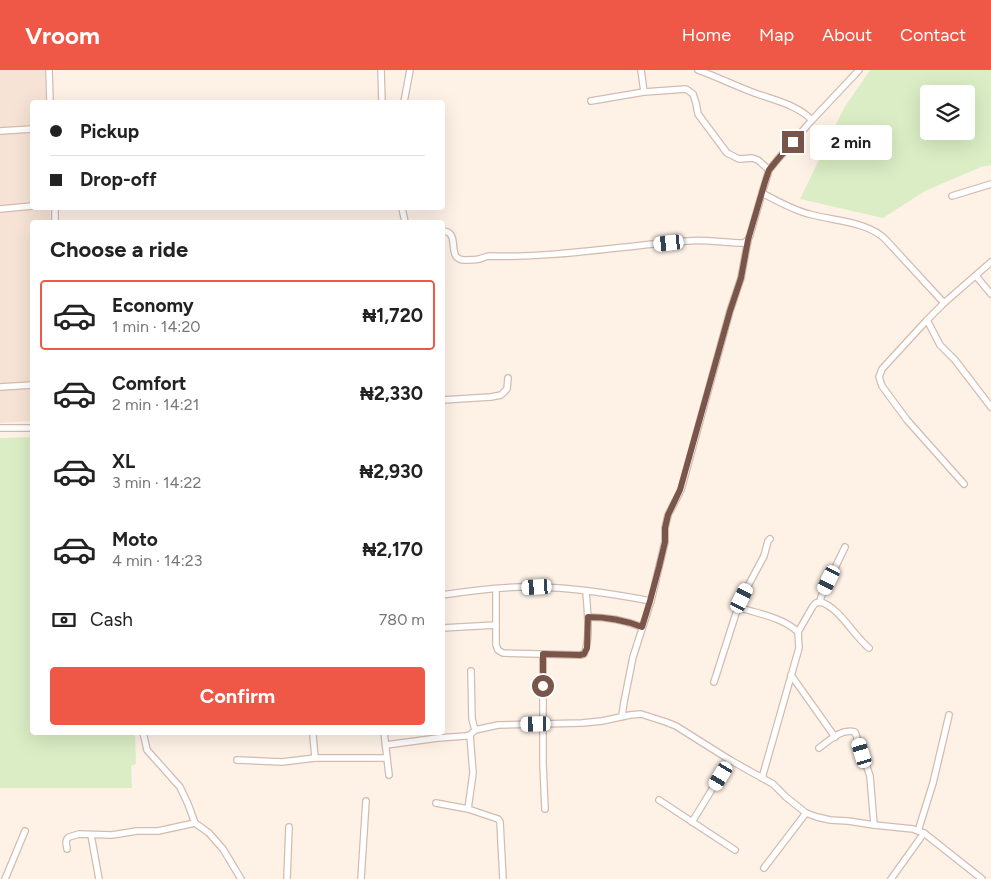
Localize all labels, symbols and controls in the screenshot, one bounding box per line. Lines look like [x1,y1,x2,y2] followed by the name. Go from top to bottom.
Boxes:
[25,21,100,50] text: Vroom
[682,24,731,46] text: Home
[759,24,794,46] text: Map
[822,24,872,46] text: About
[900,24,966,46] text: Contact
[920,85,975,140] map controls
[920,85,975,140] button: layers
[80,120,139,143] text: Pickup
[810,124,893,160] callout: 2 min
[782,131,804,153] route end
[831,133,871,152] text: 2 min
[80,168,157,191] text: Drop-off
[653,234,684,252] car
[50,236,188,263] text: Choose a ride
[52,293,97,338] icon: car
[112,294,194,317] text: Economy
[363,304,423,327] text: ₦1,720
[112,317,201,336] text: 1 min · 14:20
[52,371,97,416] icon: car
[112,372,187,395] text: Comfort
[360,382,423,405] text: ₦2,330
[112,395,199,414] text: 2 min · 14:21
[52,449,97,494] icon: car
[112,450,135,473] text: XL
[359,460,423,483] text: ₦2,930
[112,473,201,492] text: 3 min · 14:22
[52,527,97,572] icon: car
[112,528,158,551] text: Moto
[363,538,423,561] text: ₦2,170
[112,551,202,570] text: 4 min · 14:23
[815,563,842,597] car
[521,579,552,595] car
[728,581,755,615] car
[50,606,78,634] icon: cash
[90,608,133,631] text: Cash
[379,610,425,629] text: 780 m
[50,667,425,725] button: Confirm
[532,675,554,697] route start
[520,716,551,732] car
[850,736,873,770] car
[706,759,735,793] car

